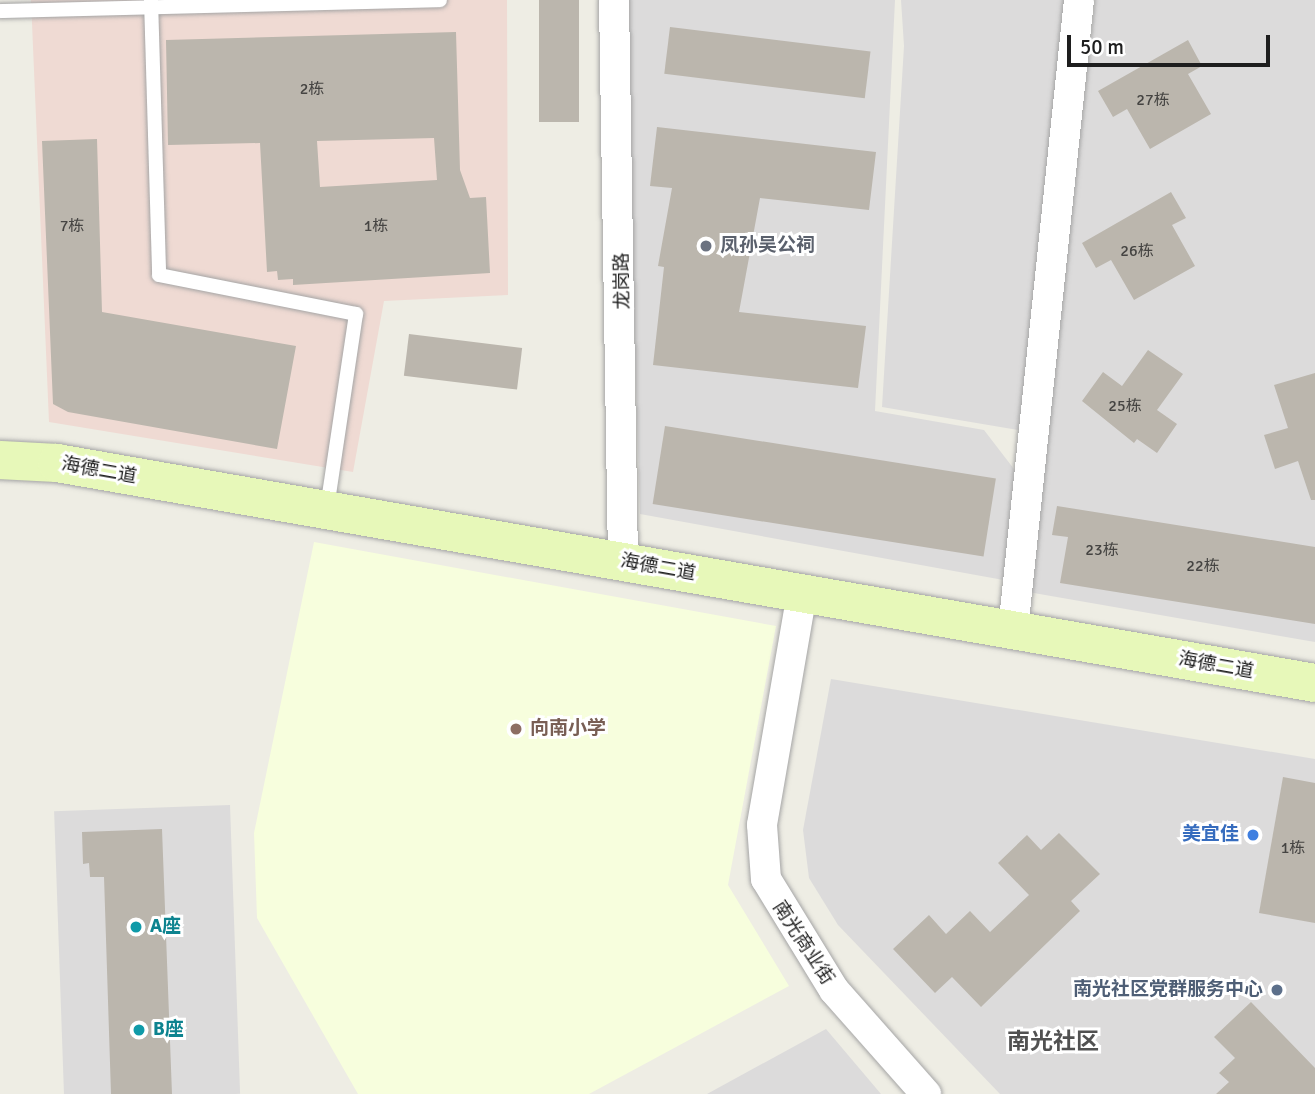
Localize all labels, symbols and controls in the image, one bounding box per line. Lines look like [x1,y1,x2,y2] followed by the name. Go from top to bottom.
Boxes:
[1070,21,1273,65] scale bar
[1080,34,1124,60] text: 50 m
[300,79,324,99] house number: 2栋
[1136,90,1170,110] house number: 27栋
[60,216,84,236] house number: 7栋
[364,216,388,236] house number: 1栋
[720,235,815,257] place label: 凤孙吴公祠
[698,238,714,254] marker: 凤孙吴公祠
[1120,241,1154,261] house number: 26栋
[611,252,635,310] street label: 龙岗路
[1108,396,1142,416] house number: 25栋
[60,453,138,489] street label: 海德二道
[1085,540,1119,560] house number: 23栋
[619,550,697,586] street label: 海德二道
[1186,556,1220,576] house number: 22栋
[1177,648,1255,684] street label: 海德二道
[530,718,606,740] place label: 向南小学
[508,721,524,737] marker: 向南小学
[1182,824,1239,846] place label: 美宜佳
[1245,827,1261,843] marker: 美宜佳
[1281,838,1305,858] house number: 1栋
[768,897,838,989] street label: 南光商业街
[150,916,181,938] place label: A座
[128,919,144,935] marker: A座
[1073,979,1263,1001] place label: 南光社区党群服务中心
[1269,982,1285,998] marker: 南光社区党群服务中心
[153,1019,184,1041] place label: B座
[131,1022,147,1038] marker: B座
[1007,1028,1099,1056] district label: 南光社区

